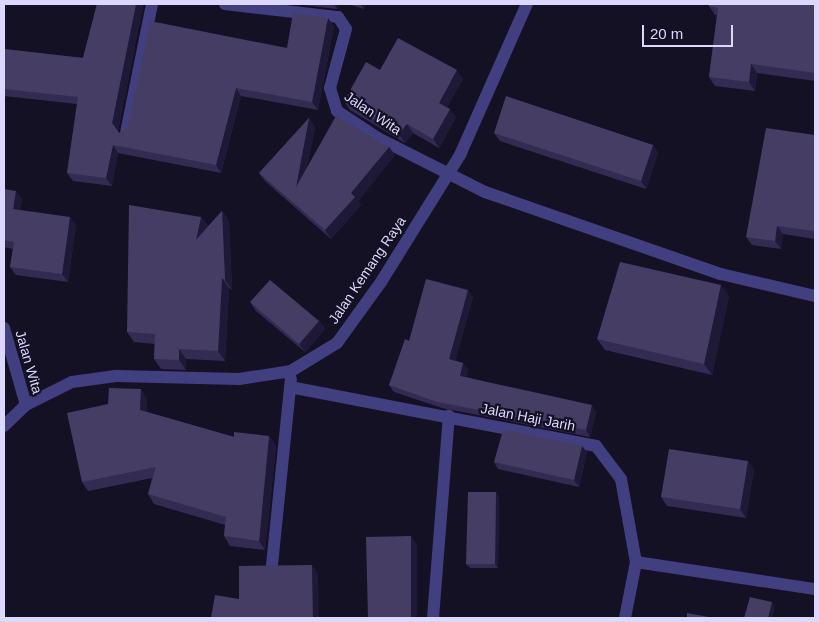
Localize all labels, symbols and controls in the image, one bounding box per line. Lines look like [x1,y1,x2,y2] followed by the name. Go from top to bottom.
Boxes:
[644,15,735,47] scale bar
[650,25,683,42] text: 20 m
[341,88,405,138] street label: Jalan Wita
[325,213,409,327] street label: Jalan Kemang Raya
[12,328,46,396] street label: Jalan Wita
[479,400,577,434] street label: Jalan Haji Jarih

